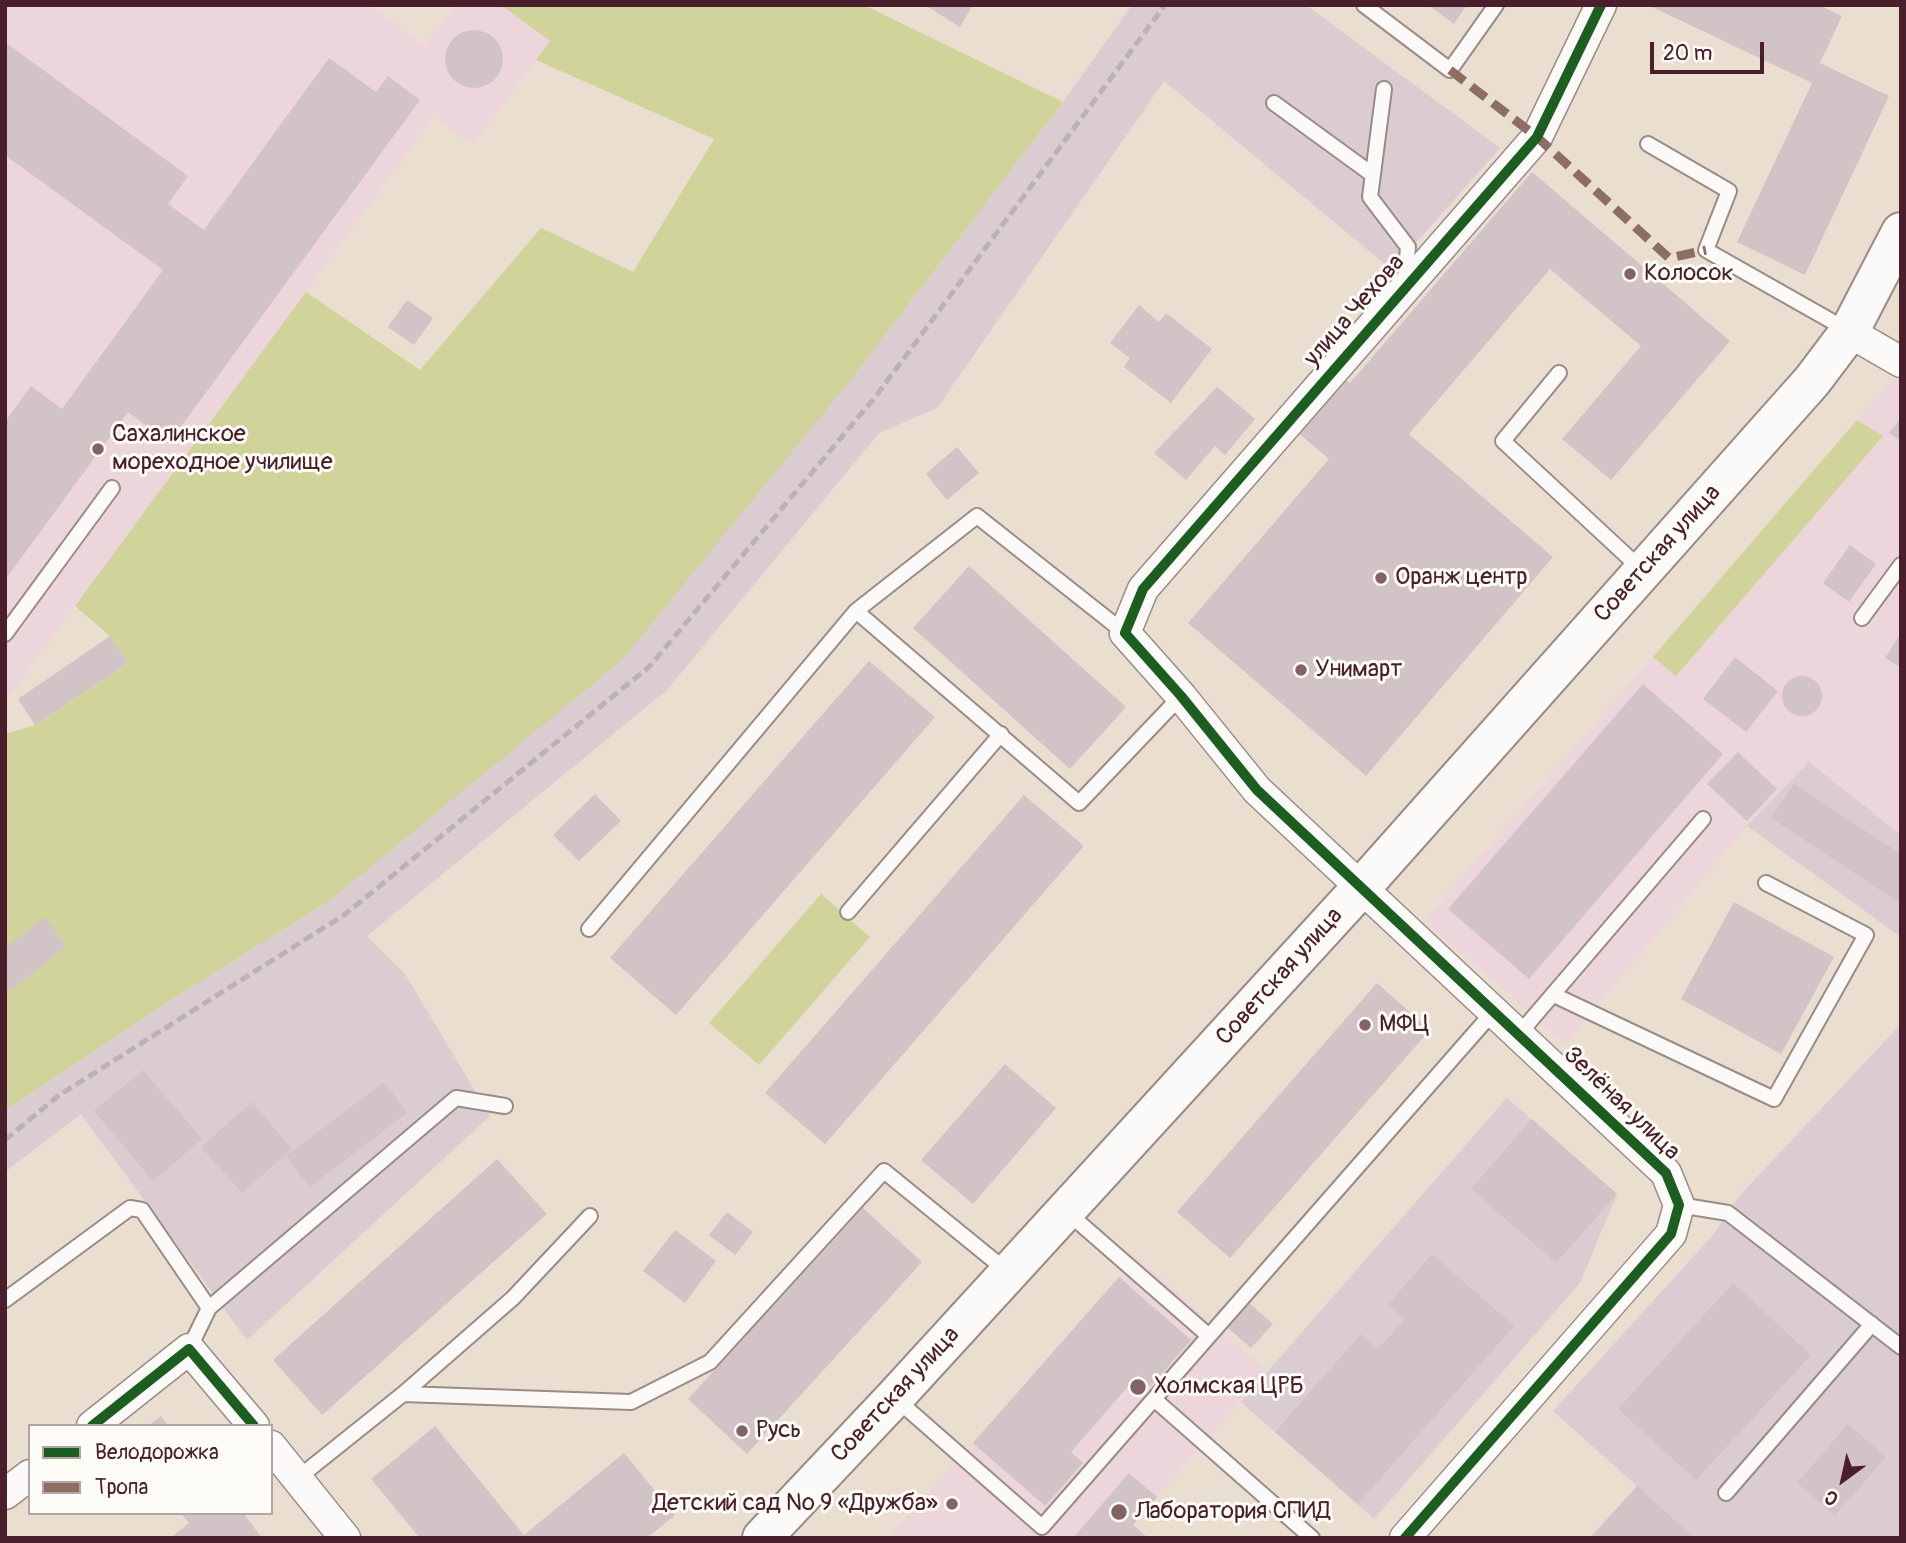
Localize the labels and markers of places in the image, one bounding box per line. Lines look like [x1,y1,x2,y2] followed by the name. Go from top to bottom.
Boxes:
[1644,260,1734,288] place label: Колосок
[1622,266,1638,282] marker: Колосок
[112,421,333,477] place label: Сахалинское мореходное училище
[90,441,106,457] marker: Сахалинское мореходное училище
[1395,564,1527,592] place label: Оранж центр
[1373,570,1389,586] marker: Оранж центр
[1315,656,1402,684] place label: Унимарт
[1293,662,1309,678] marker: Унимарт
[1379,1011,1429,1039] place label: МФЦ
[1357,1017,1373,1033] marker: МФЦ
[1154,1373,1304,1401] place label: Холмская ЦРБ
[1128,1377,1148,1397] marker: Холмская ЦРБ
[756,1417,801,1445] place label: Русь
[734,1423,750,1439] marker: Русь
[653,1490,938,1518] place label: Детский сад № 9 «Дружба»
[944,1496,960,1512] marker: Детский сад № 9 «Дружба»
[1135,1498,1330,1526] place label: Лаборатория СПИД
[1109,1502,1129,1522] marker: Лаборатория СПИД

